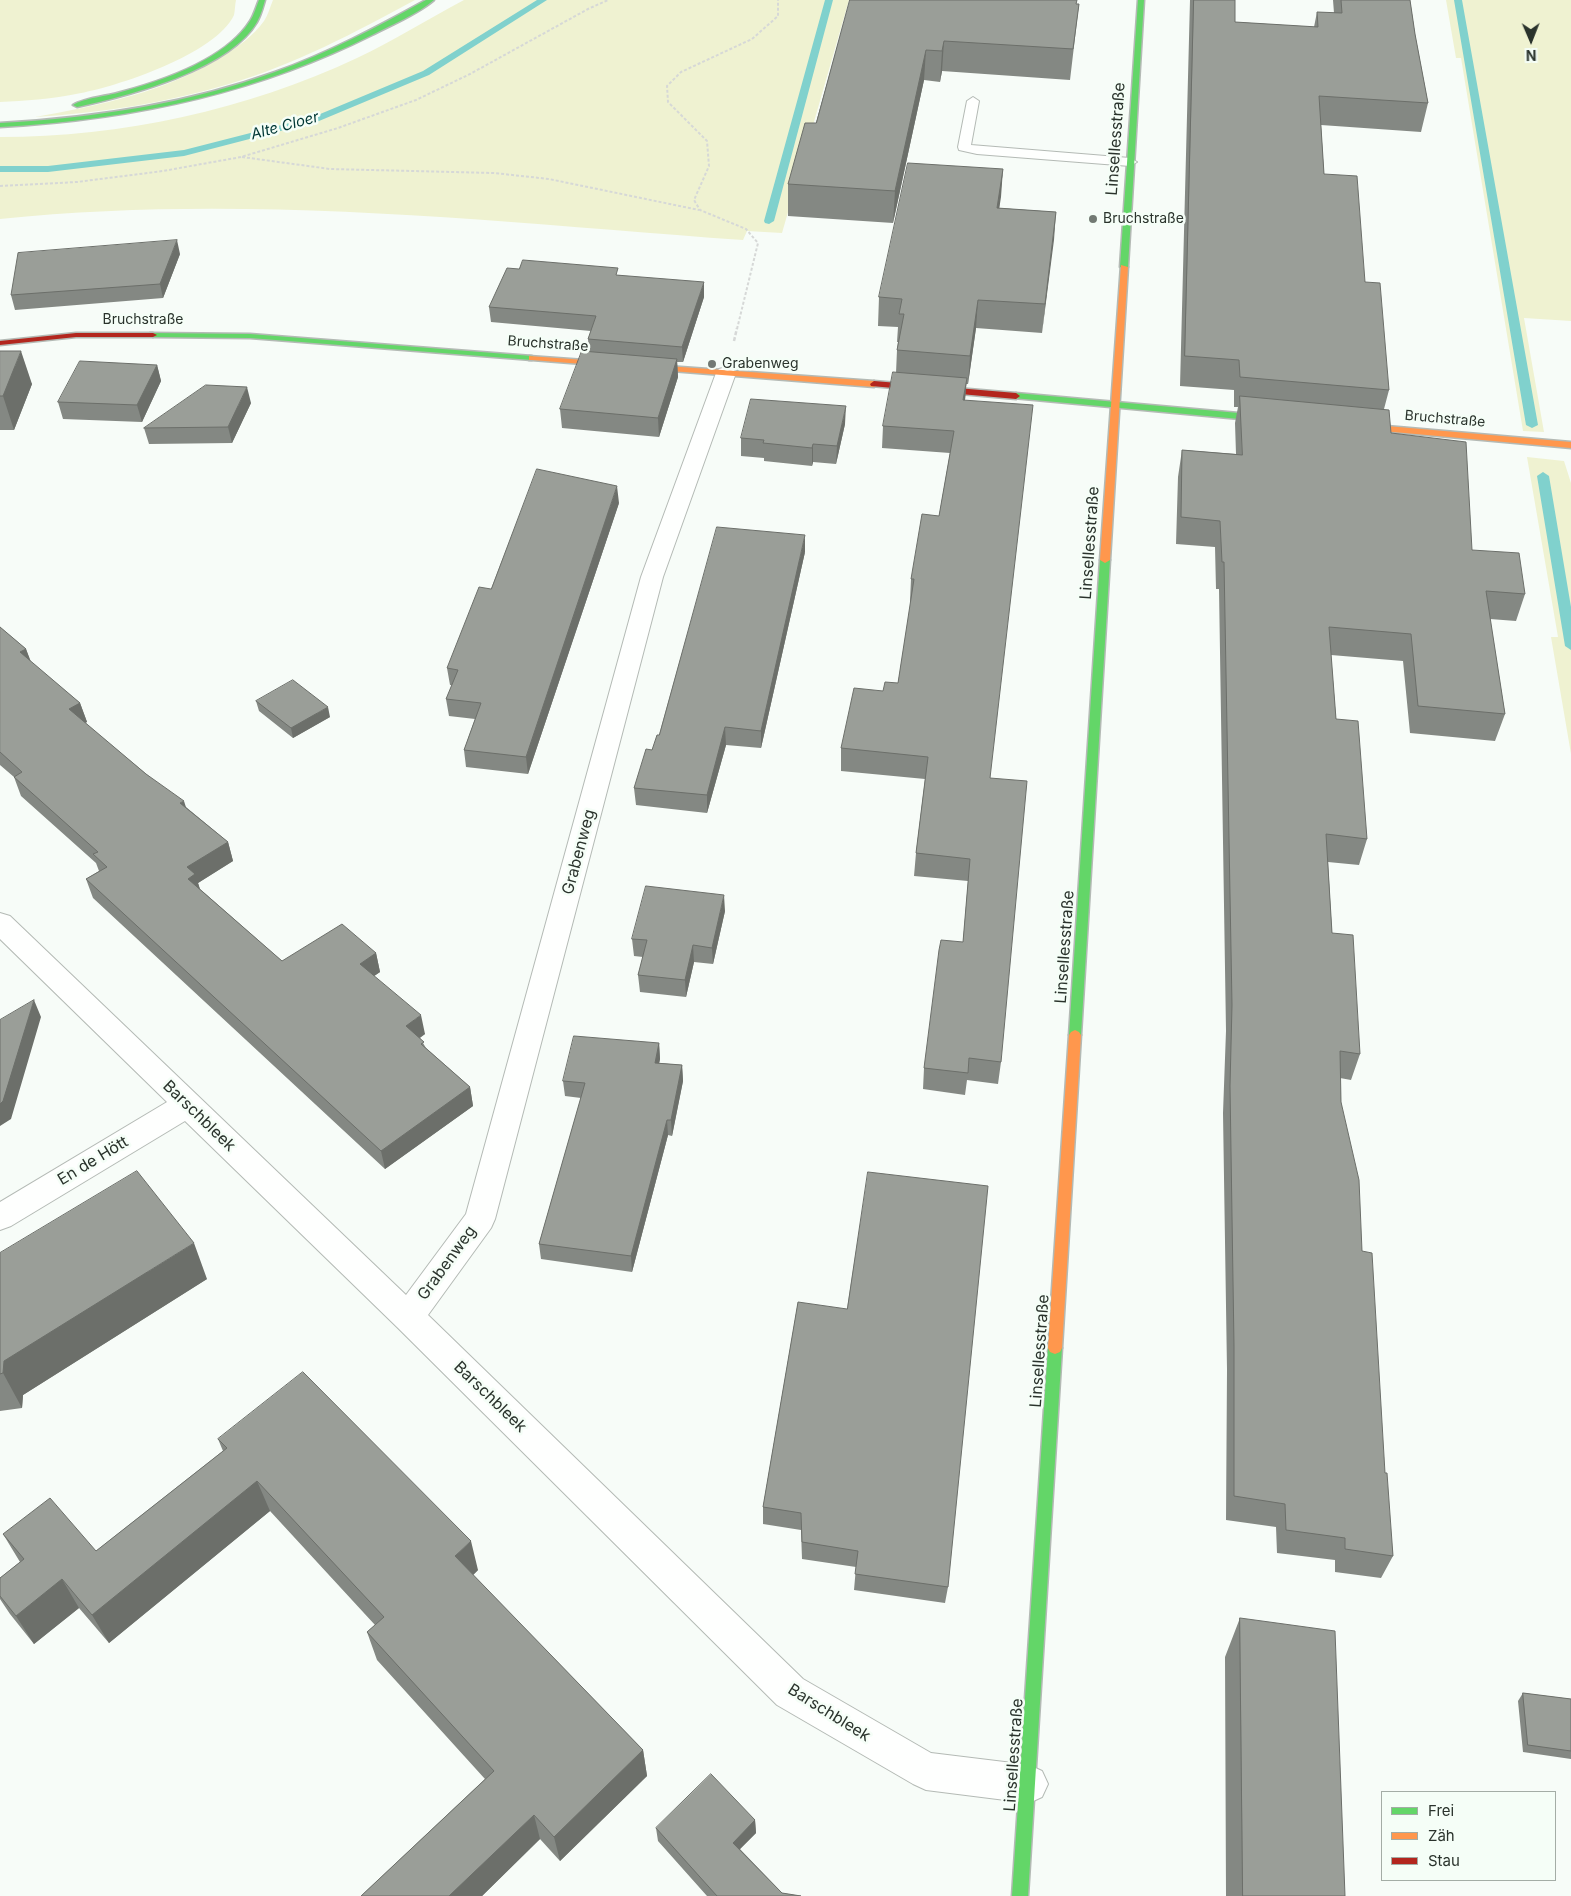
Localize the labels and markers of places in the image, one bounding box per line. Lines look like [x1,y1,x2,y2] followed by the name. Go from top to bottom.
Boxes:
[1103,211,1184,227] place label: Bruchstraße
[1087,213,1099,225] marker: Bruchstraße
[722,356,799,372] place label: Grabenweg
[706,358,718,370] marker: Grabenweg

